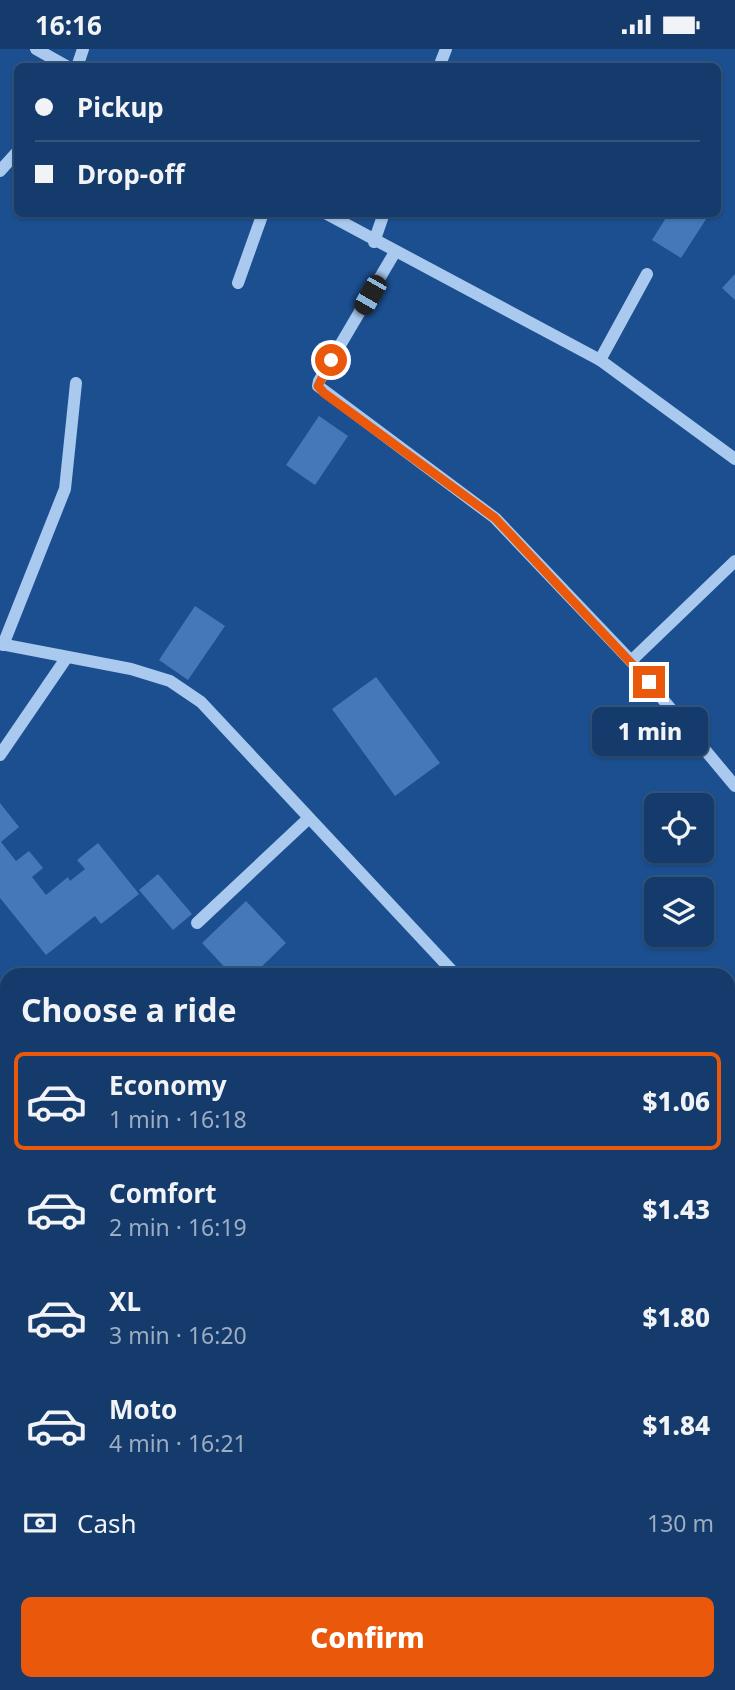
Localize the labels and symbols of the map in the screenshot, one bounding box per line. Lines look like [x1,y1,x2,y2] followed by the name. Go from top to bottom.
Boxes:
[351,272,390,318] car
[315,344,347,376] route start
[633,666,665,698] route end
[591,707,707,755] callout: 1 min

